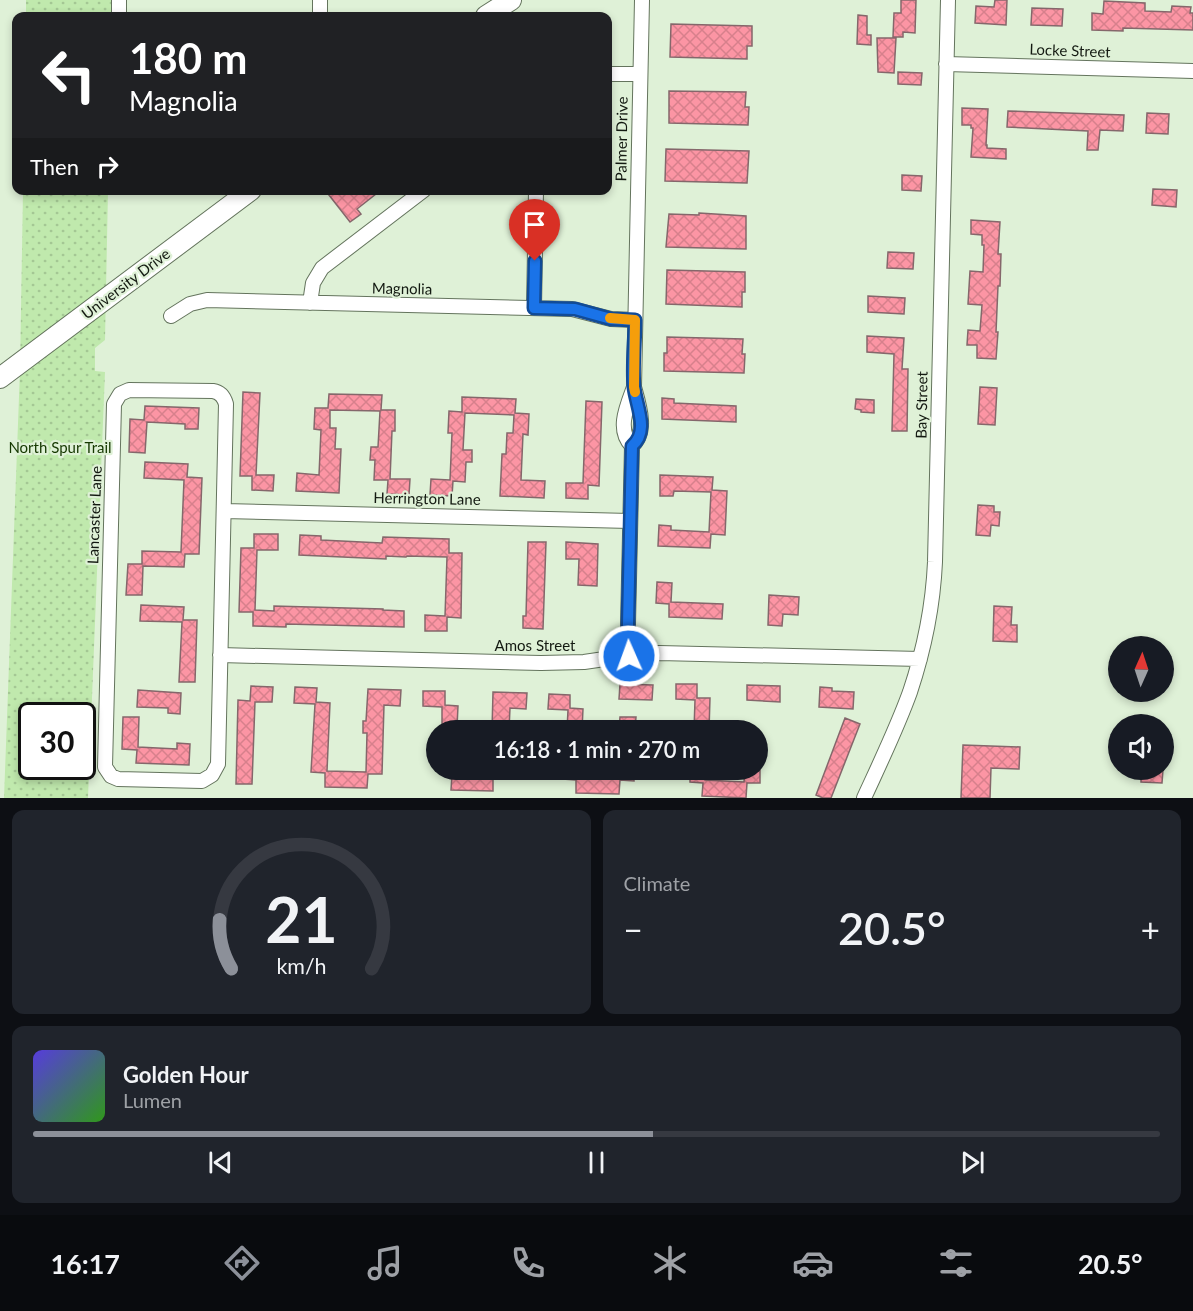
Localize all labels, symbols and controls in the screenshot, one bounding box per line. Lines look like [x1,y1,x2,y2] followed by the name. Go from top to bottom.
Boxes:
[129,33,247,83] text: 180 m
[30,36,108,114] icon: left
[1029,40,1112,60] street label: Locke Street
[129,84,238,117] text: Magnolia
[611,96,631,182] street label: Palmer Drive
[91,150,124,183] icon: right
[30,153,79,180] text: Then
[509,199,560,261] pin
[518,208,551,241] icon: arrive
[78,244,173,322] street label: University Drive
[372,278,432,298] street label: Magnolia
[911,370,931,439] street label: Bay Street
[8,438,112,456] park label: North Spur Trail
[83,465,105,564] street label: Lancaster Lane
[373,488,481,508] street label: Herrington Lane
[597,624,661,688] position arrow
[495,636,576,654] street label: Amos Street
[1108,636,1174,702] north arrow
[1108,636,1174,780] map controls
[18,702,96,780] speed limit sign: 30
[1108,714,1174,780] button: sound
[494,736,700,763] text: 16:18 · 1 min · 270 m
[624,871,690,895] text: Climate
[265,881,337,956] text: 21
[838,901,946,955] text: 20.5°
[624,909,643,949] text: −
[1141,909,1160,949] text: +
[276,953,326,979] text: km/h
[123,1061,249,1088] text: Golden Hour
[123,1088,182,1112] text: Lumen
[204,1146,237,1179] icon: previous
[580,1146,613,1179] icon: pause
[956,1146,989,1179] icon: next
[221,1242,263,1284] icon: directions
[364,1242,406,1284] icon: music
[507,1242,549,1284] icon: phone
[649,1242,691,1284] icon: climate
[792,1242,834,1284] icon: car
[935,1242,977,1284] icon: filters
[50,1247,120,1280] text: 16:17
[1078,1247,1143,1280] text: 20.5°

